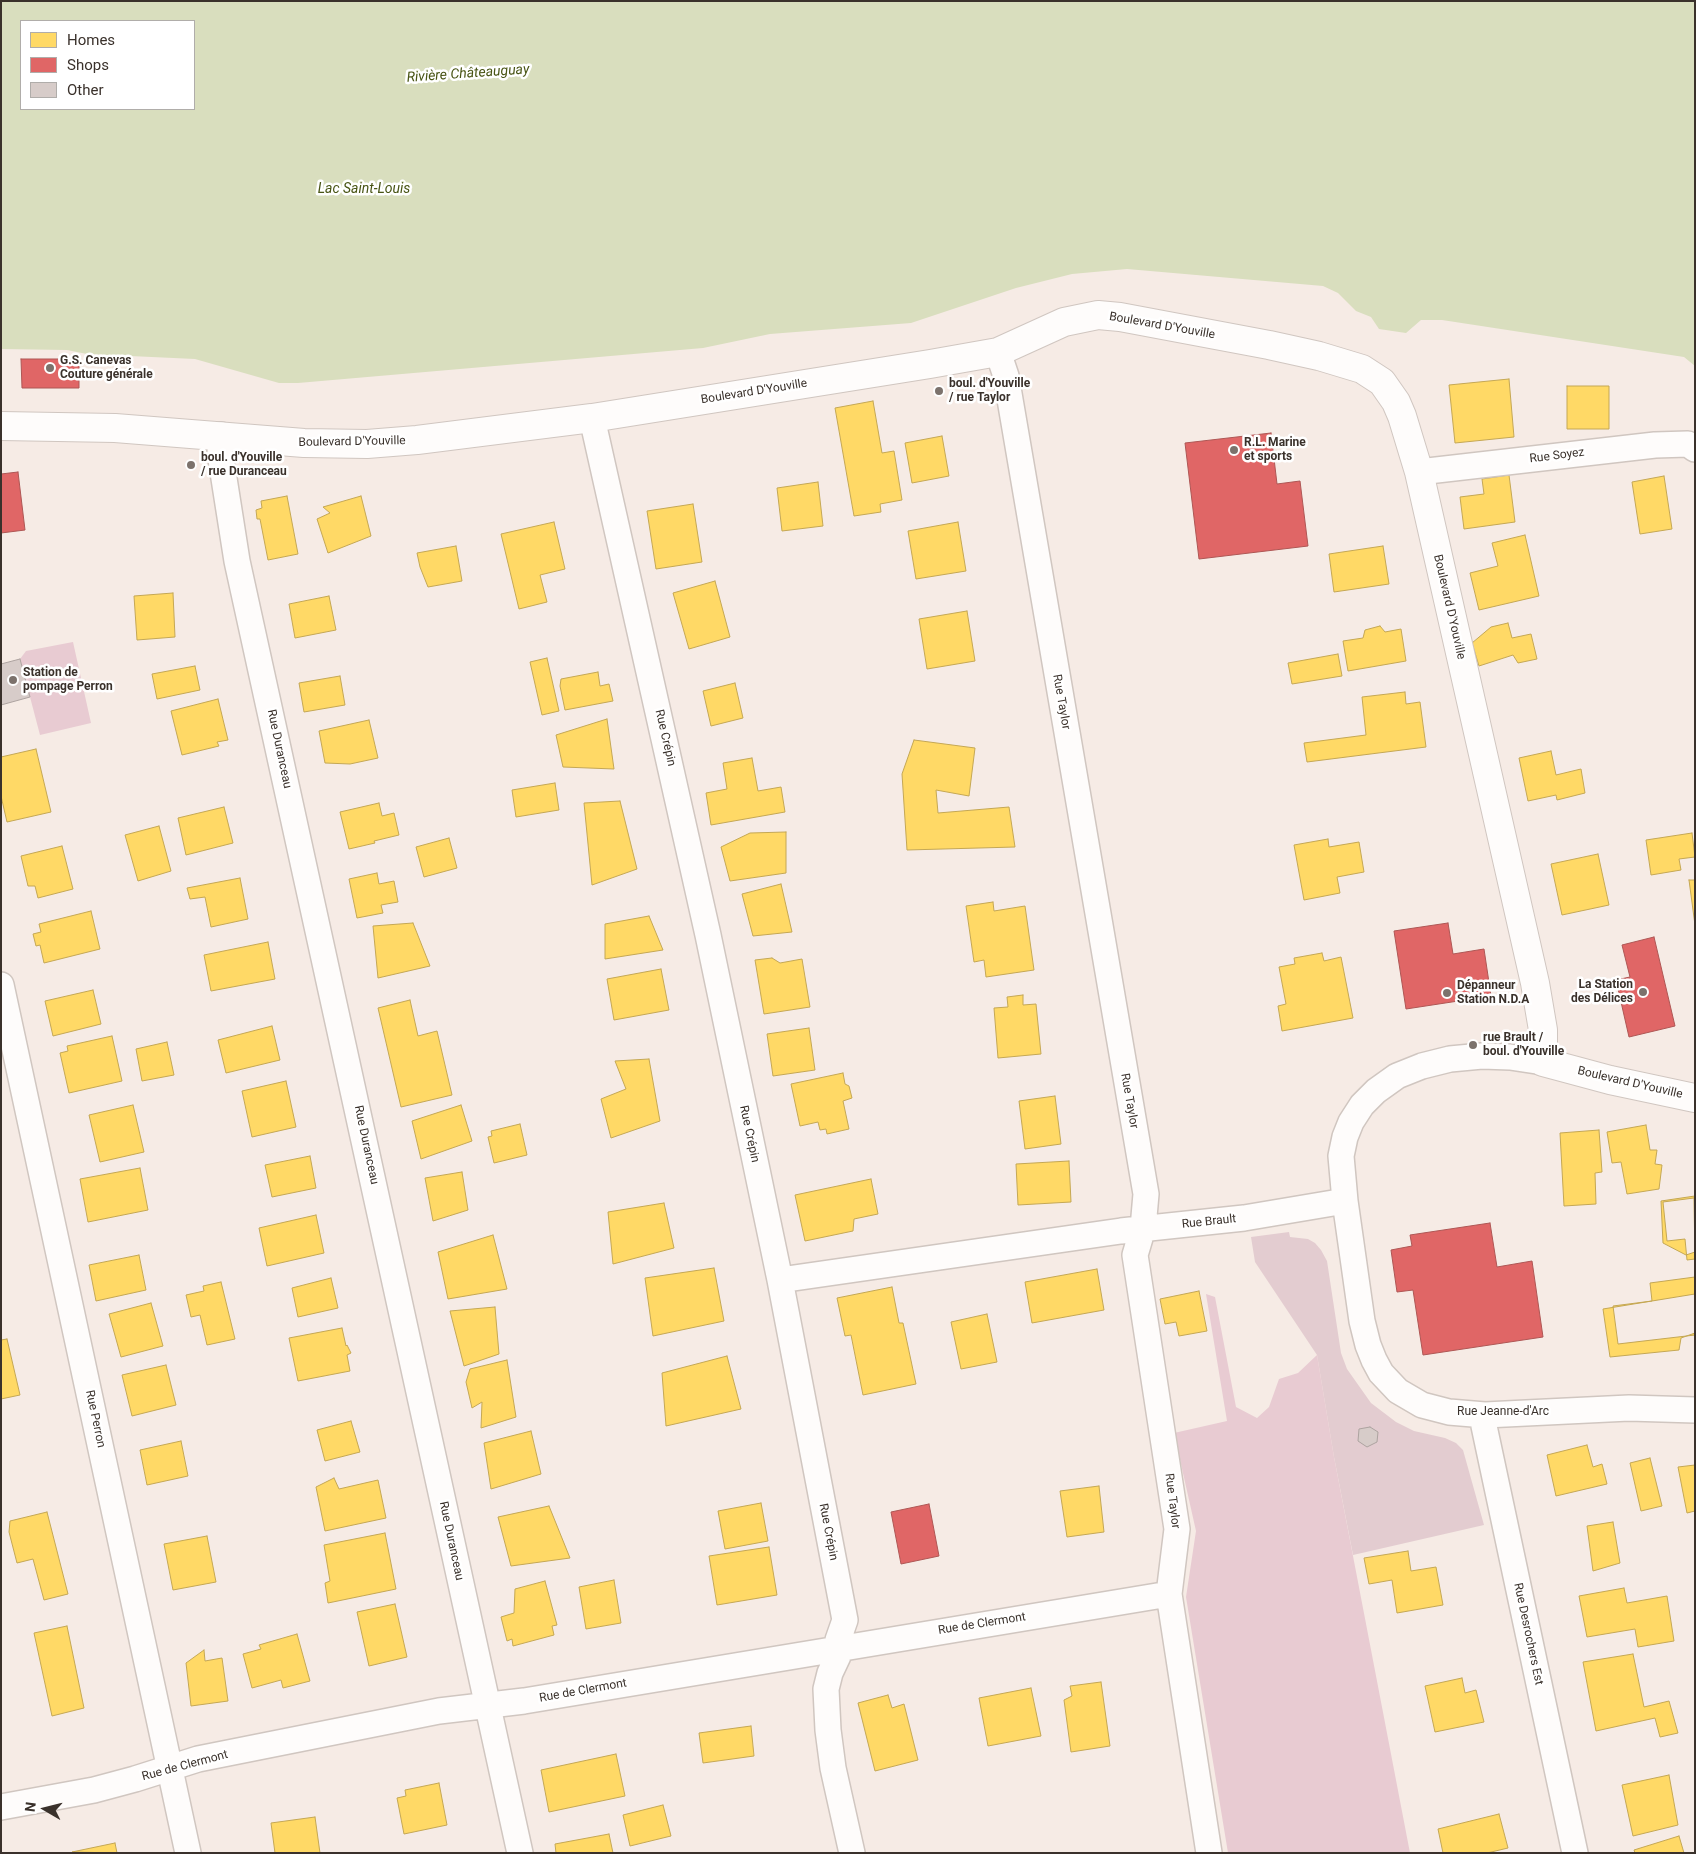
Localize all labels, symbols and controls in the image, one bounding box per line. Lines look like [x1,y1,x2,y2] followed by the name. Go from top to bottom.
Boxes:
[20,20,195,110] legend
[67,31,115,49] text: Homes
[67,56,109,74] text: Shops
[406,61,530,87] water label: Rivière Châteauguay
[67,81,104,99] text: Other
[318,181,410,197] water label: Lac Saint-Louis
[1108,310,1216,342] street label: Boulevard D'Youville
[60,354,153,382] place label: G.S. Canevas Couture générale
[44,362,56,374] marker: G.S. Canevas Couture générale
[700,376,808,408] street label: Boulevard D'Youville
[949,377,1030,405] place label: boul. d'Youville / rue Taylor
[933,385,945,397] marker: boul. d'Youville / rue Taylor
[298,434,406,450] street label: Boulevard D'Youville
[1244,436,1306,464] place label: R.L. Marine et sports
[1228,444,1240,456] marker: R.L. Marine et sports
[1529,445,1585,467] street label: Rue Soyez
[201,451,287,479] place label: boul. d'Youville / rue Duranceau
[185,459,197,471] marker: boul. d'Youville / rue Duranceau
[1430,553,1468,661] street label: Boulevard D'Youville
[23,666,113,694] place label: Station de pompage Perron
[1049,673,1073,731] street label: Rue Taylor
[7,674,19,686] marker: Station de pompage Perron
[264,708,294,790] street label: Rue Duranceau
[651,708,679,768] street label: Rue Crépin
[1571,978,1633,1006] place label: La Station des Délices
[1457,979,1529,1007] place label: Dépanneur Station N.D.A
[1637,986,1649,998] marker: La Station des Délices
[1441,987,1453,999] marker: Dépanneur Station N.D.A
[1483,1031,1564,1059] place label: rue Brault / boul. d'Youville
[1467,1039,1479,1051] marker: rue Brault / boul. d'Youville
[1576,1064,1684,1102] street label: Boulevard D'Youville
[1117,1072,1141,1130] street label: Rue Taylor
[351,1104,381,1186] street label: Rue Duranceau
[736,1104,762,1164] street label: Rue Crépin
[1181,1212,1237,1232] street label: Rue Brault
[82,1389,108,1449] street label: Rue Perron
[1457,1405,1549,1419] street label: Rue Jeanne-d'Arc
[1161,1472,1183,1530] street label: Rue Taylor
[436,1500,466,1582] street label: Rue Duranceau
[815,1502,841,1562] street label: Rue Crépin
[1510,1582,1546,1686] street label: Rue Desrochers Est
[937,1610,1027,1638] street label: Rue de Clermont
[538,1676,628,1706] street label: Rue de Clermont
[140,1748,230,1784] street label: Rue de Clermont
[20,1784,70,1834] north arrow
[22,1801,39,1813] text: N

